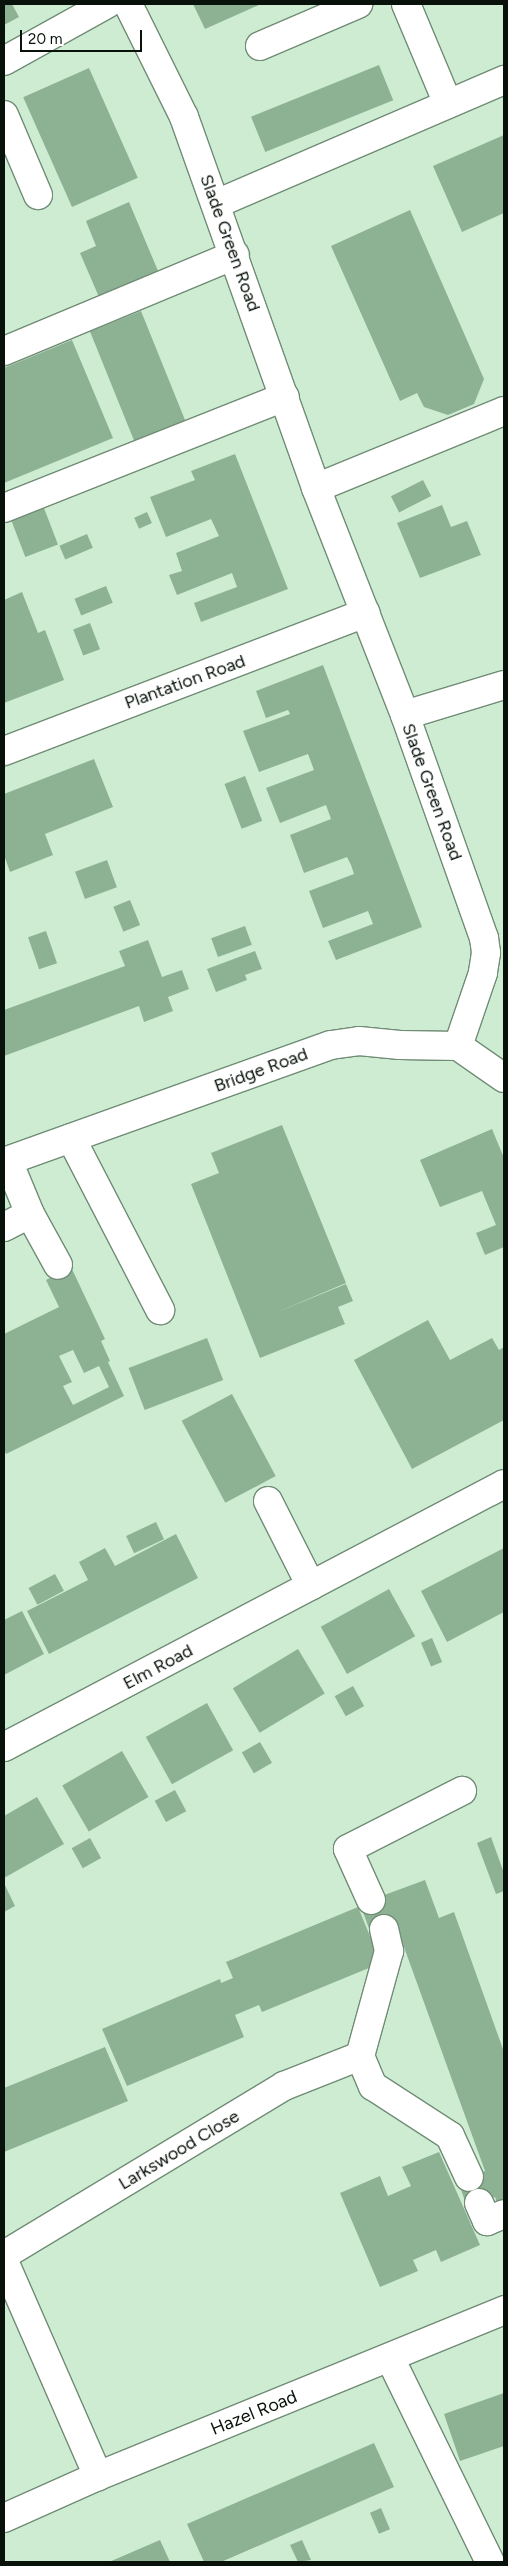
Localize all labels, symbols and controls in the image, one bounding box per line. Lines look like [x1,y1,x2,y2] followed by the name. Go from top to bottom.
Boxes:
[22,20,145,52] scale bar
[28,30,62,48] text: 20 m
[195,171,265,315] street label: Slade Green Road
[122,650,248,714] street label: Plantation Road
[397,720,467,864] street label: Slade Green Road
[211,1043,311,1097] street label: Bridge Road
[119,1640,197,1694] street label: Elm Road
[115,2105,243,2195] street label: Larkswood Close
[208,2386,300,2440] street label: Hazel Road

